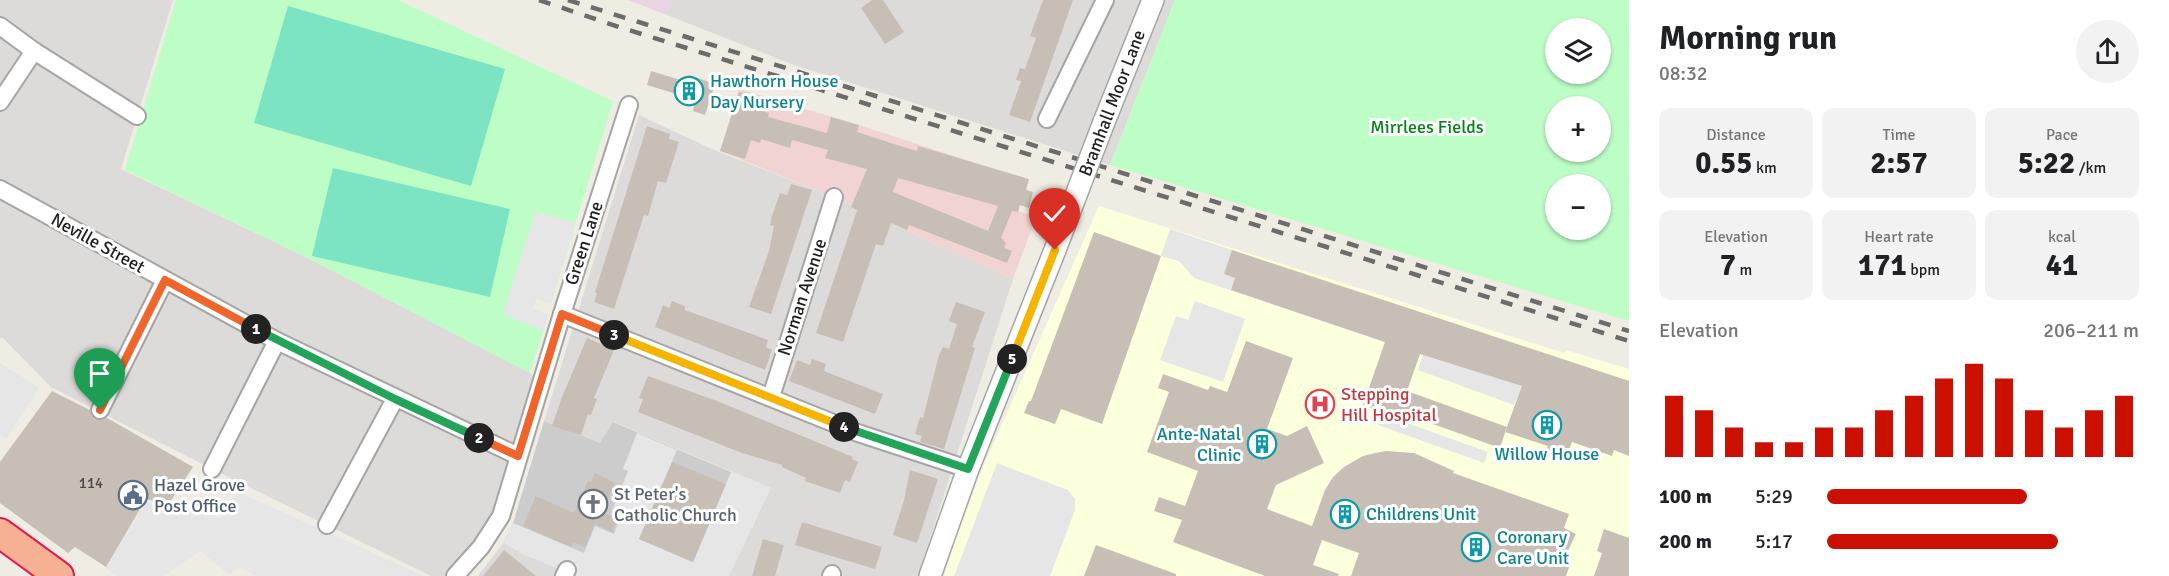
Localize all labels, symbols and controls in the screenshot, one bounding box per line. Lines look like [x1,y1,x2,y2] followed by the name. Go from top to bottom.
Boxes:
[1545,18,1611,240] map controls
[1545,18,1611,84] button: layers
[1659,18,1837,59] text: Morning run
[2076,20,2139,83] button: share
[1074,27,1150,179] street label: Bramhall Moor Lane
[1659,61,1708,86] text: 08:32
[710,70,838,113] place label: Hawthorn House Day Nursery
[673,75,705,107] building icon: Hawthorn House Day Nursery
[1545,96,1611,162] button: +
[1370,116,1484,138] park label: Mirrlees Fields
[1706,125,1766,145] text: Distance
[1883,125,1915,145] text: Time
[2046,125,2078,145] text: Pace
[1695,145,1752,182] text: 0.55
[1870,145,1928,182] text: 2:57
[2018,145,2075,182] text: 5:22
[1752,158,1777,178] text: km
[2075,158,2106,178] text: /km
[1545,174,1611,240] button: −
[1029,188,1080,250] pin
[1038,197,1071,230] icon: check
[560,198,608,288] street label: Green Lane
[47,208,149,278] street label: Neville Street
[1704,227,1768,247] text: Elevation
[1864,227,1934,247] text: Heart rate
[2048,227,2076,247] text: kcal
[773,236,831,358] street label: Norman Avenue
[1720,247,1736,284] text: 7
[1858,247,1907,284] text: 171
[2046,247,2078,284] text: 41
[1736,260,1752,280] text: m
[1907,260,1940,280] text: bpm
[241,314,271,344] pin: 1
[1659,318,1739,343] text: Elevation
[2043,318,2139,343] text: 206–211 m
[252,319,260,339] text: 1
[599,320,629,350] pin: 3
[610,325,618,345] text: 3
[997,344,1027,374] pin: 5
[74,348,125,410] pin
[1008,349,1016,369] text: 5
[83,357,116,390] icon: arrive
[1341,383,1437,426] place label: Stepping Hill Hospital
[1304,388,1336,420] hospital icon: Stepping Hill Hospital
[1531,409,1563,441] building icon: Willow House
[829,412,859,442] pin: 4
[840,417,848,437] text: 4
[464,423,494,453] pin: 2
[1157,423,1241,466] place label: Ante-Natal Clinic
[475,428,483,448] text: 2
[1246,428,1278,460] building icon: Ante-Natal Clinic
[1495,443,1599,465] place label: Willow House
[79,474,103,492] house number: 114
[154,474,245,517] place label: Hazel Grove Post Office
[117,479,149,511] public building icon: Hazel Grove Post Office
[614,483,737,526] place label: St Peter's Catholic Church
[1659,484,1712,509] text: 100 m
[1755,484,1793,509] text: 5:29
[577,488,609,520] church icon: St Peter's Catholic Church
[1329,498,1361,530] building icon: Childrens Unit
[1366,503,1476,525] place label: Childrens Unit
[1497,526,1569,569] place label: Coronary Care Unit
[1659,529,1712,554] text: 200 m
[1755,529,1793,554] text: 5:17
[1460,531,1492,563] building icon: Coronary Care Unit

